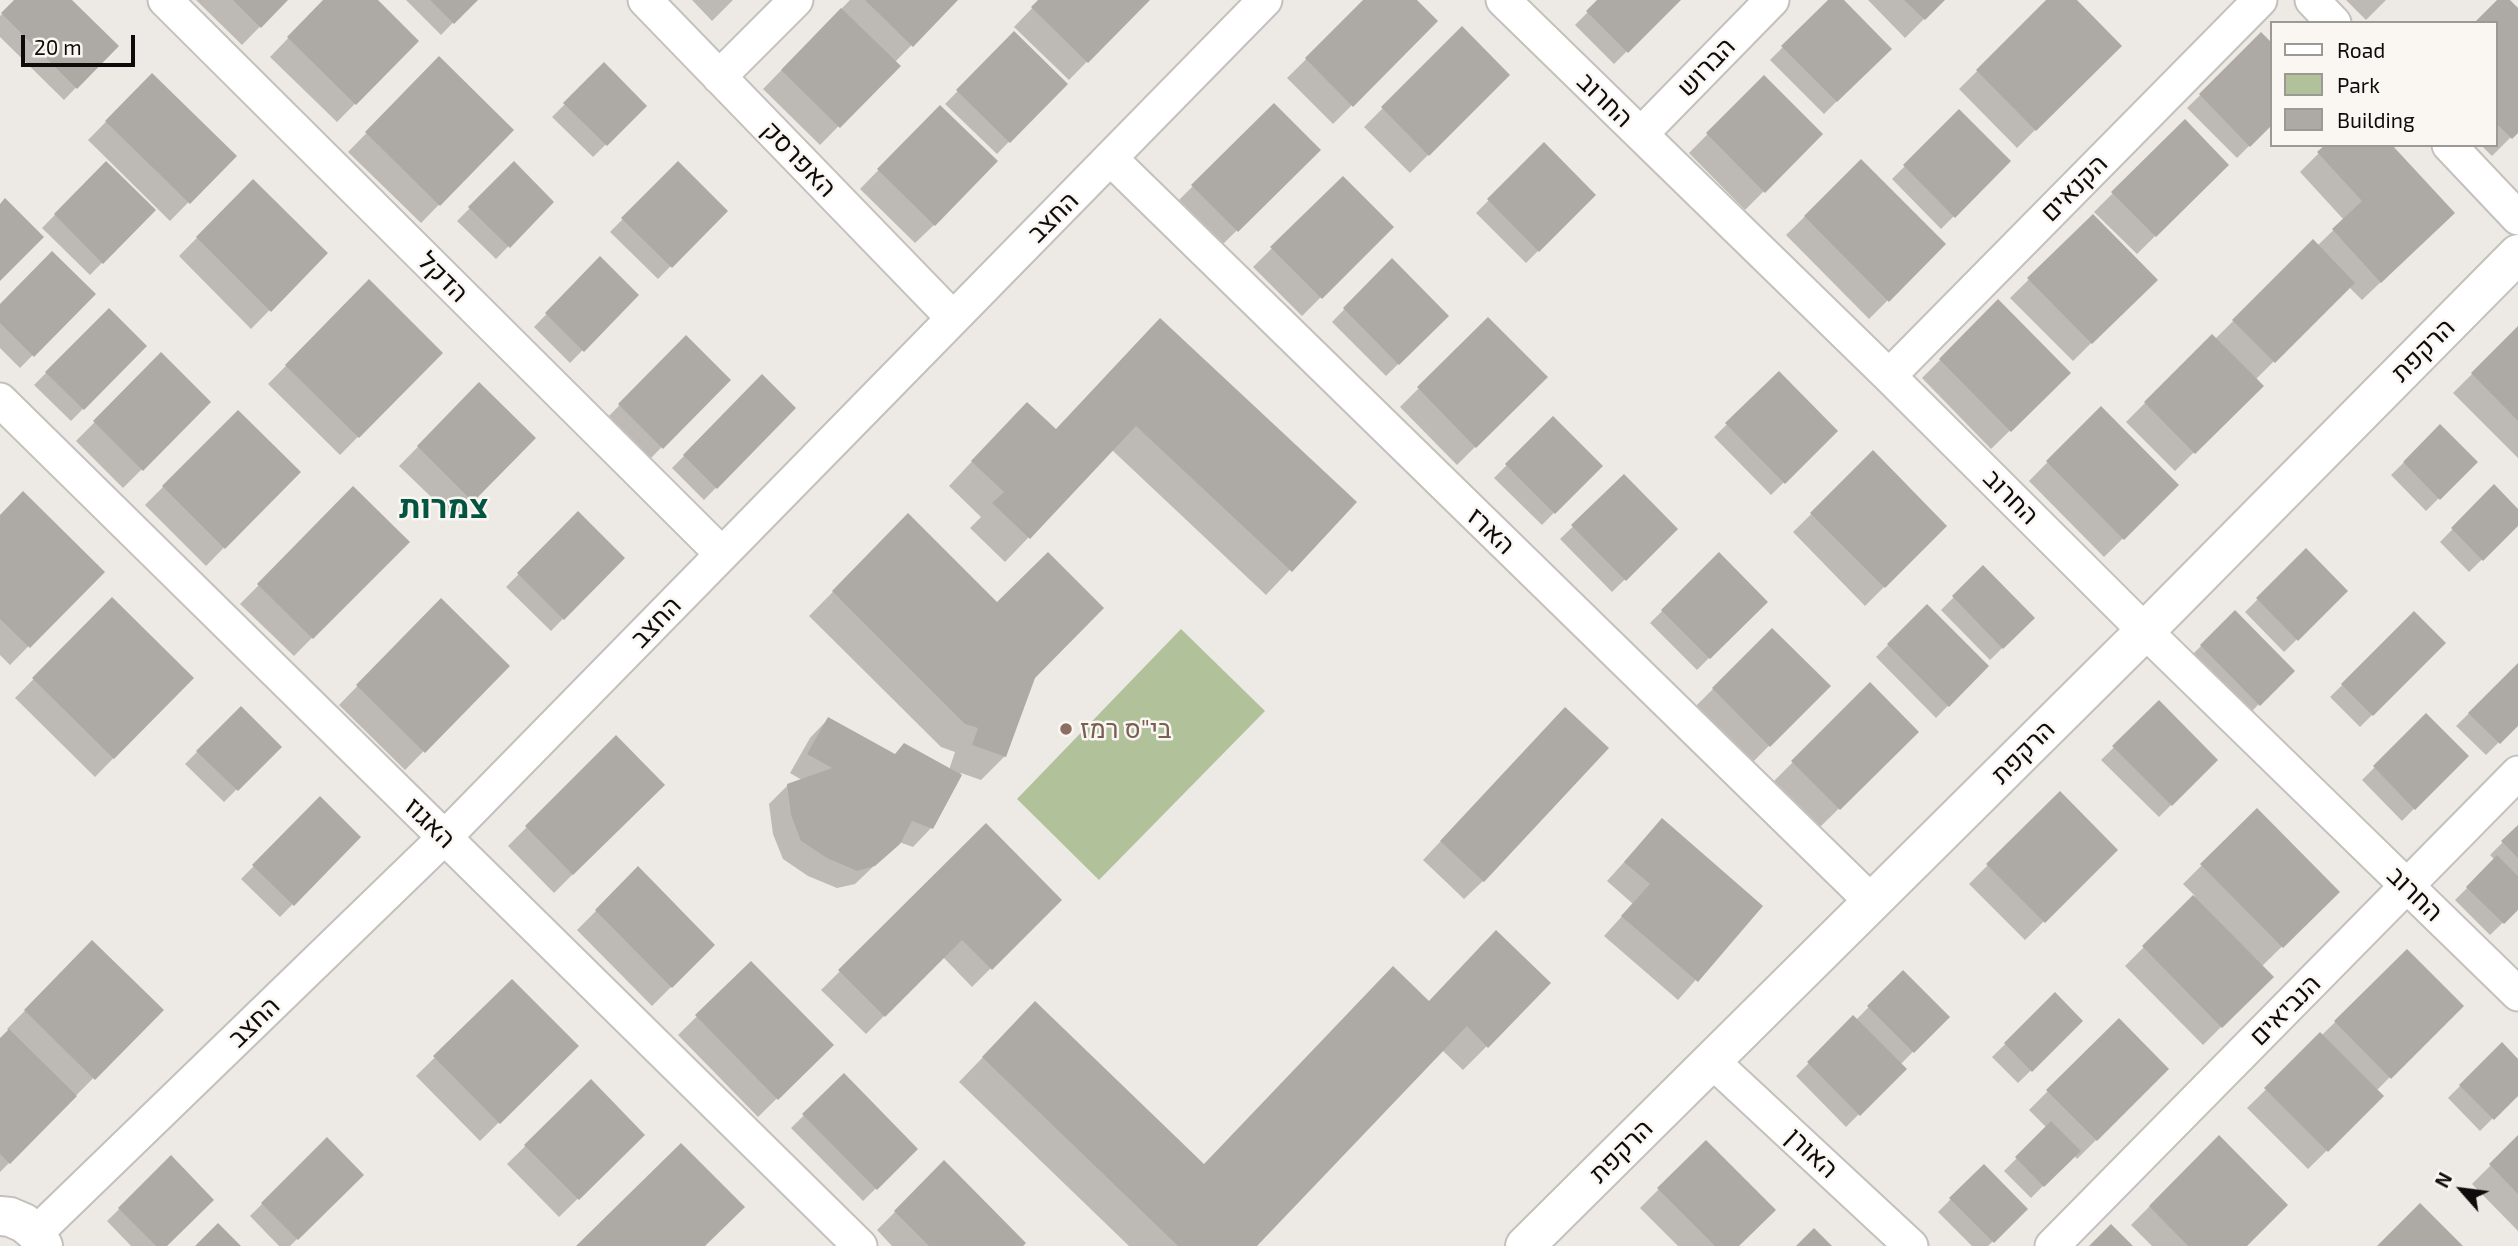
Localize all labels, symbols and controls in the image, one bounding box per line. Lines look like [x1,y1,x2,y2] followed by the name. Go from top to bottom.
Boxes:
[24,21,138,65] scale bar
[2270,21,2497,147] legend
[1670,31,1742,103] street label: הברוש
[34,34,82,59] text: 20 m
[2337,37,2385,62] text: Road
[1571,66,1639,134] street label: החרוב
[2337,72,2380,97] text: Park
[2337,107,2415,132] text: Building
[755,114,843,204] street label: האפרסק
[2034,148,2114,228] street label: הקנאים
[1021,185,1085,249] street label: החצב
[411,245,475,309] street label: הדקל
[2385,312,2461,388] street label: הרקפת
[1977,463,2045,531] street label: החרוב
[399,487,489,527] district label: צמרות
[1461,501,1521,561] street label: הארז
[624,590,688,654] street label: החצב
[1080,713,1172,745] place label: בי"ס רמז
[1985,714,2061,790] street label: הרקפת
[1058,721,1074,737] marker: בי"ס רמז
[398,791,462,855] street label: האגוז
[2381,860,2449,928] street label: החרוב
[2243,968,2327,1052] street label: הנביאים
[222,990,286,1054] street label: החצב
[1583,1113,1659,1189] street label: הרקפת
[1779,1121,1845,1185] street label: האורן
[2427,1155,2497,1225] north arrow
[2430,1168,2456,1191] text: N

